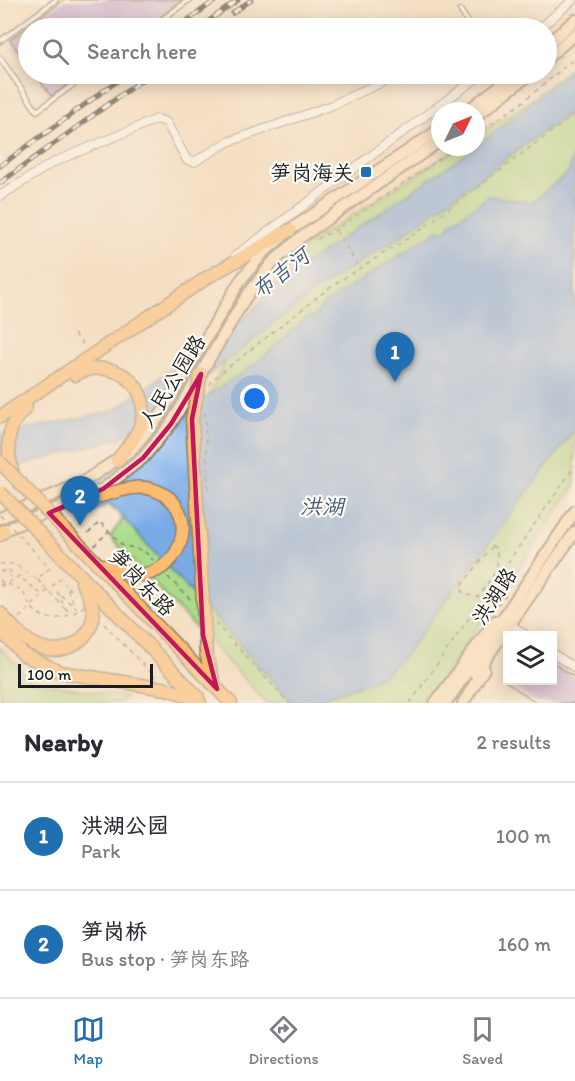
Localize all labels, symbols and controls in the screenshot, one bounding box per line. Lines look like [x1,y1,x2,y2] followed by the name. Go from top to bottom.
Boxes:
[18,18,557,84] search box
[39,35,72,68] icon: search
[87,38,197,65] text: Search here
[431,102,485,156] north arrow
[270,160,354,185] place label: 笋岗海关
[359,165,373,179] marker: 笋岗海关
[247,240,318,304] water label: 布吉河
[134,330,210,432] street label: 人民公园路
[376,332,414,382] pin: 1
[240,384,269,413] your location
[60,476,100,526] pin: 2
[300,493,346,520] water label: 洪湖
[104,543,180,621] street label: 笋岗东路
[466,563,522,629] street label: 洪湖路
[503,631,557,685] map controls
[503,631,557,685] button: layers
[18,661,153,688] scale bar
[27,665,71,684] text: 100 m
[24,726,103,758] text: Nearby
[477,730,551,754] text: 2 results
[81,812,169,839] text: 洪湖公园
[39,824,48,848] text: 1
[496,824,551,848] text: 100 m
[81,839,120,863] text: Park
[81,918,147,945] text: 笋岗桥
[38,932,49,956] text: 2
[498,932,551,956] text: 160 m
[81,947,249,971] text: Bus stop · 笋岗东路
[72,1013,105,1068] tab: Map
[248,1013,319,1068] tab: Directions
[462,1013,503,1068] tab: Saved

